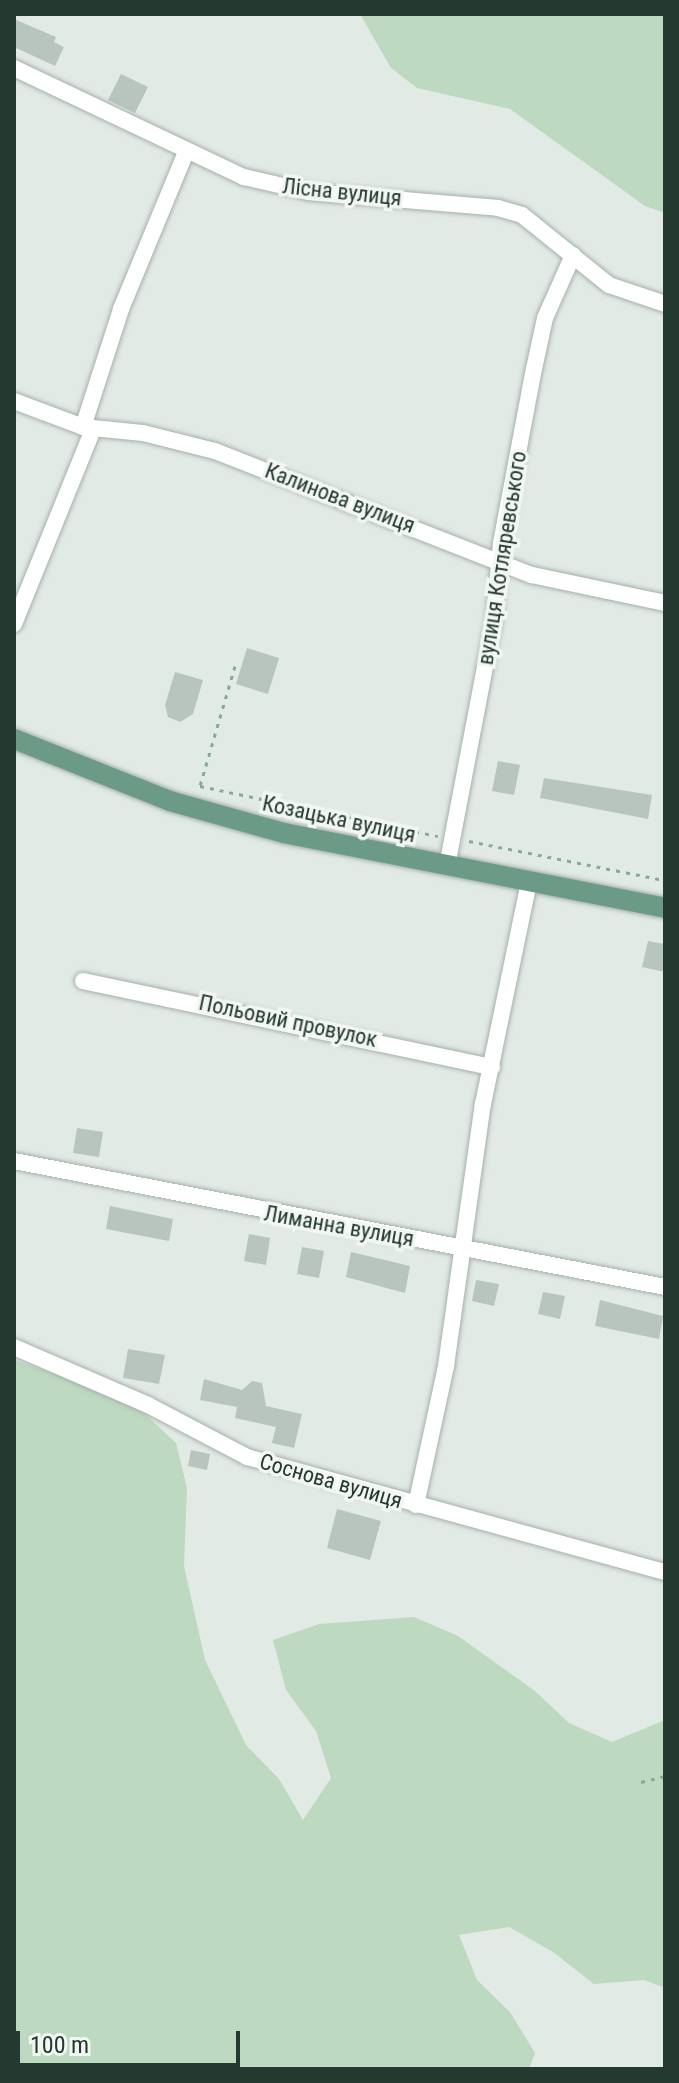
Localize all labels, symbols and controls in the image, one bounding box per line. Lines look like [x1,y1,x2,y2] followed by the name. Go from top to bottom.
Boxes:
[281,173,403,211] street label: Лісна вулиця
[472,449,532,667] street label: вулиця Котляревського
[261,457,419,539] street label: Калинова вулиця
[260,790,418,848] street label: Козацька вулиця
[197,989,379,1053] street label: Польовий провулок
[262,1200,416,1252] street label: Лиманна вулиця
[257,1448,405,1514] street label: Соснова вулиця
[20,2015,244,2065] scale bar
[30,2031,89,2059] text: 100 m

